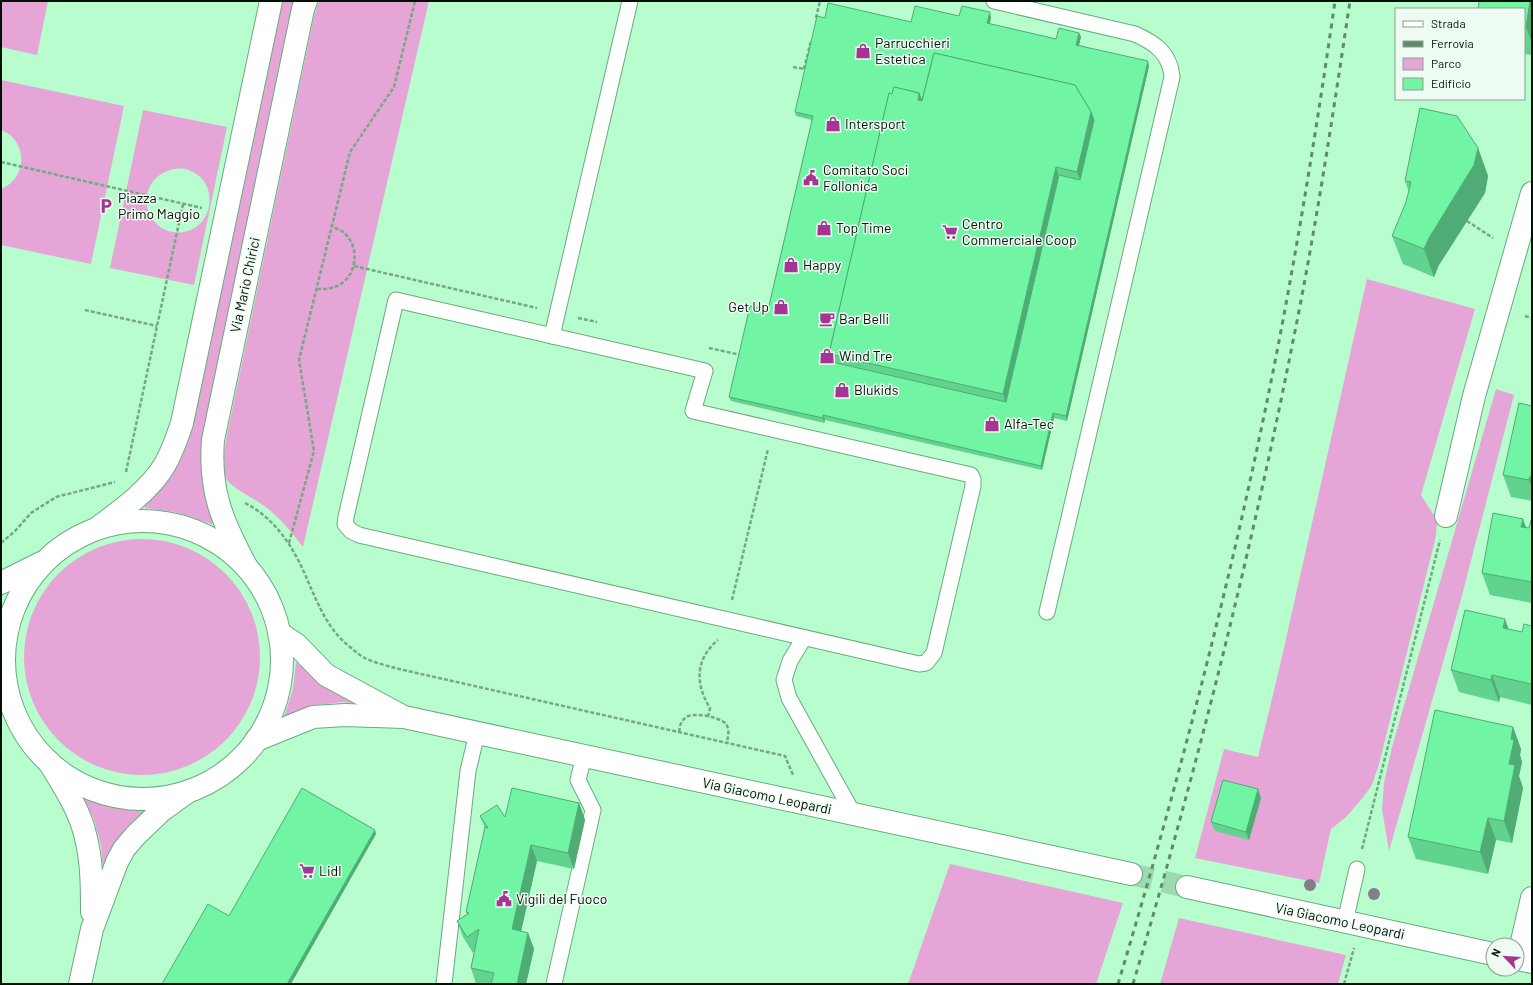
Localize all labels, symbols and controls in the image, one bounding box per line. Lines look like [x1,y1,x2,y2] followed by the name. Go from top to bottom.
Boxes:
[1395,8,1525,100] legend
[1431,16,1466,30] text: Strada
[875,34,950,67] place label: Parrucchieri Estetica
[1431,36,1474,50] text: Ferrovia
[854,42,872,60] shop icon: Parrucchieri Estetica
[1431,56,1461,70] text: Parco
[1431,76,1471,90] text: Edificio
[824,115,842,133] shop icon: Intersport
[845,115,906,132] place label: Intersport
[823,161,908,194] place label: Comitato Soci Follonica
[802,169,820,187] public building icon: Comitato Soci Follonica
[118,189,200,222] place label: Piazza Primo Maggio
[97,197,115,215] parking icon: Piazza Primo Maggio
[962,215,1077,248] place label: Centro Commerciale Coop
[815,219,833,237] shop icon: Top Time
[836,219,891,236] place label: Top Time
[941,223,959,241] supermarket icon: Centro Commerciale Coop
[226,236,263,334] street label: Via Mario Chirici
[782,256,800,274] shop icon: Happy
[803,256,842,273] place label: Happy
[728,298,769,315] place label: Get Up
[772,298,790,316] shop icon: Get Up
[818,310,836,328] cafe icon: Bar Belli
[839,310,889,327] place label: Bar Belli
[818,347,836,365] shop icon: Wind Tre
[839,347,892,364] place label: Wind Tre
[833,381,851,399] shop icon: Blukids
[854,381,899,398] place label: Blukids
[983,415,1001,433] shop icon: Alfa-Tec
[1004,415,1054,432] place label: Alfa-Tec
[701,773,833,818] street label: Via Giacomo Leopardi
[298,862,316,880] supermarket icon: Lidl
[319,862,341,879] place label: Lidl
[495,890,513,908] public building icon: Vigili del Fuoco
[516,890,607,907] place label: Vigili del Fuoco
[1274,898,1406,943] street label: Via Giacomo Leopardi
[1485,937,1525,977] north arrow
[1488,946,1503,959] text: N

